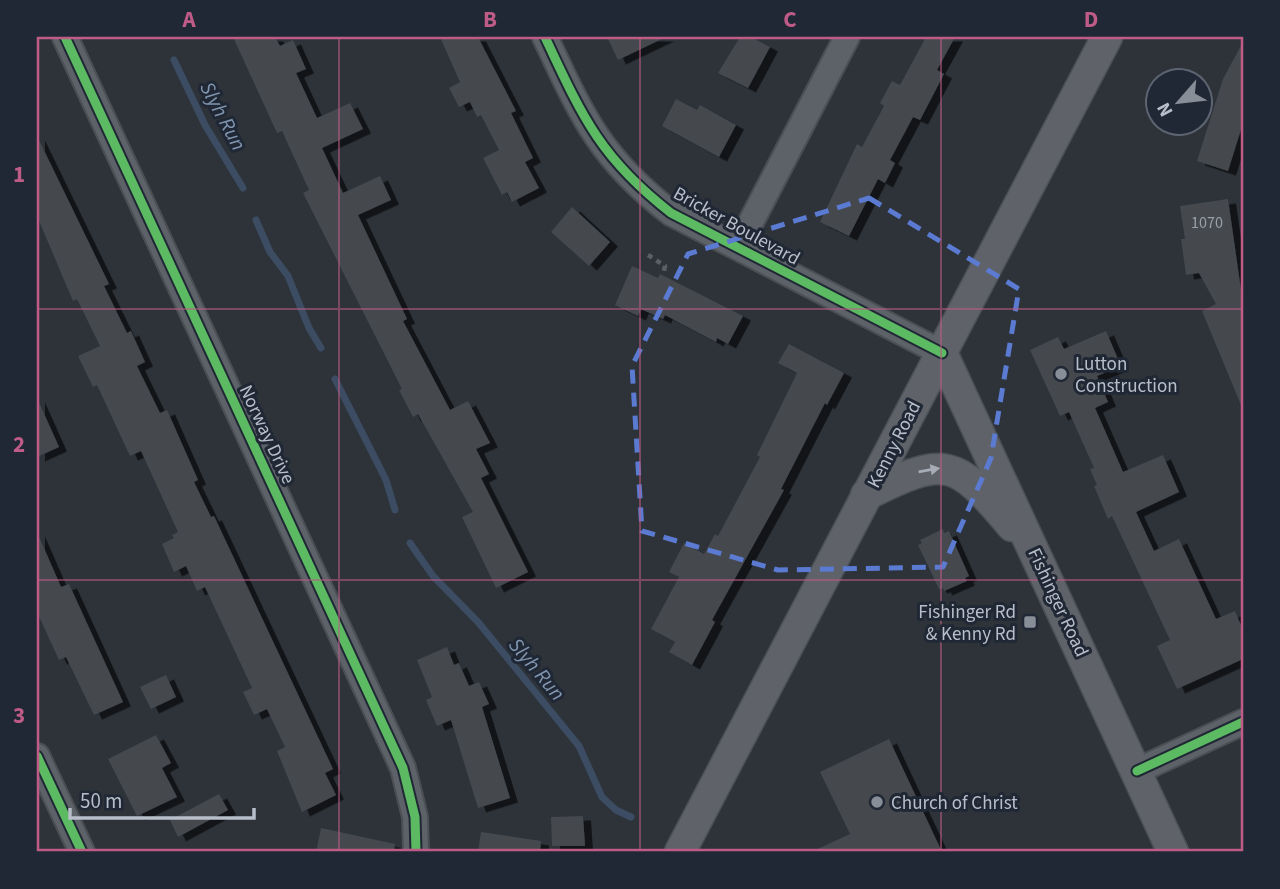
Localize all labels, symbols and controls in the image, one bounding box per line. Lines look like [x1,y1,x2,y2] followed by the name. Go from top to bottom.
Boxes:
[181,3,196,36] text: A
[483,3,497,36] text: B
[783,3,797,36] text: C
[1084,3,1098,36] text: D
[1144,66,1214,136] north arrow
[192,76,254,156] water label: Slyh Run
[1150,97,1180,121] text: N
[13,158,25,191] text: 1
[668,180,805,272] street label: Bricker Boulevard
[1191,212,1223,234] house number: 1070
[1075,351,1178,400] place label: Lutton Construction
[1053,366,1069,382] marker: Lutton Construction
[232,381,301,489] street label: Norway Drive
[861,396,928,493] street label: Kenny Road
[13,428,25,461] text: 2
[918,464,940,475] one-way arrow
[1021,544,1095,662] street label: Fishinger Road
[918,599,1016,648] place label: Fishinger Rd & Kenny Rd
[1022,614,1038,630] marker: Fishinger Rd & Kenny Rd
[502,631,572,707] water label: Slyh Run
[13,699,25,732] text: 3
[70,777,254,821] scale bar
[80,786,122,816] text: 50 m
[891,790,1018,817] place label: Church of Christ
[869,794,885,810] marker: Church of Christ

